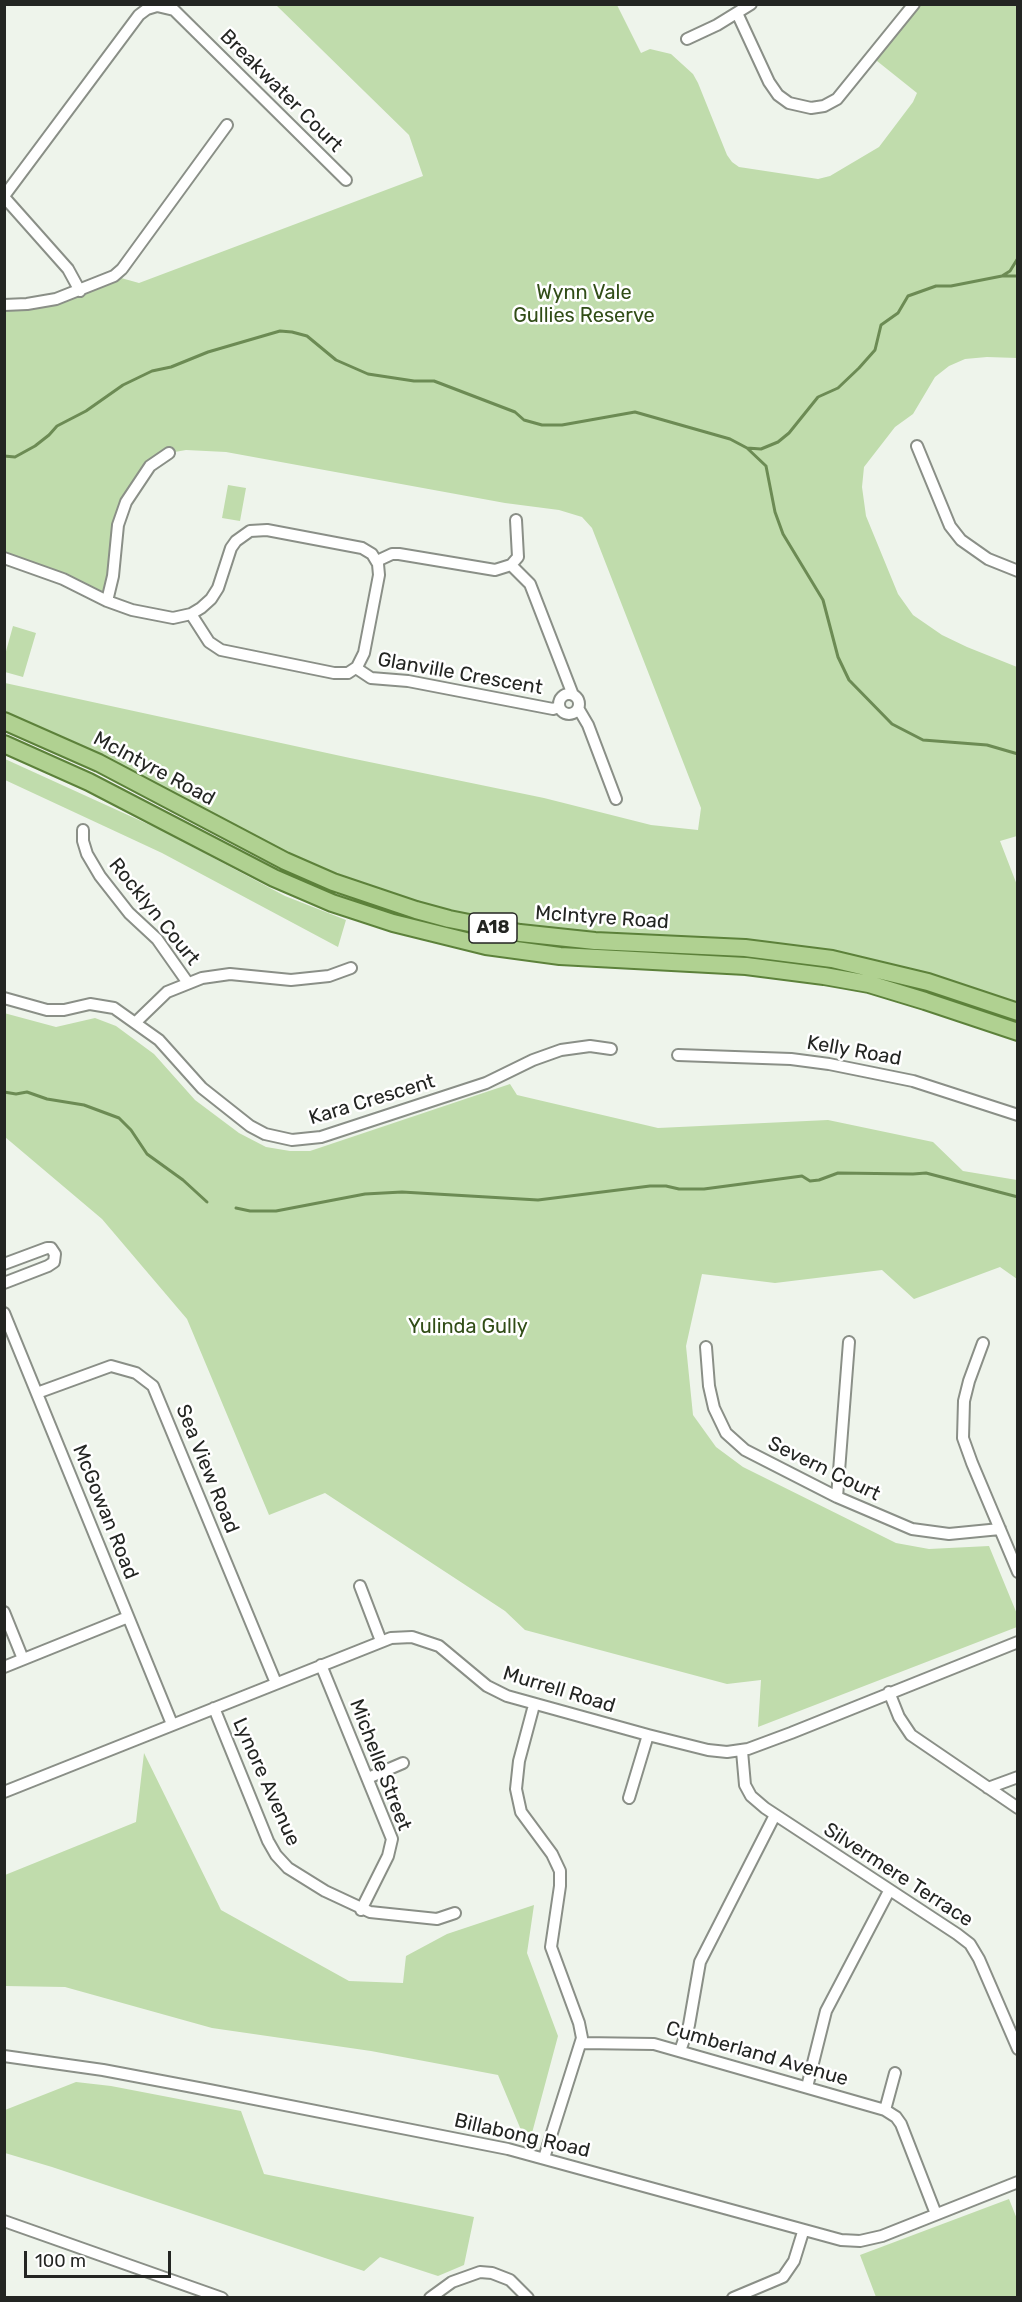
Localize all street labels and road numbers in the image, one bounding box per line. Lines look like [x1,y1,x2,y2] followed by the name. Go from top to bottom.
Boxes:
[215,25,347,157] street label: Breakwater Court
[376,648,544,700] street label: Glanville Crescent
[89,727,219,811] street label: McIntyre Road
[103,854,205,970] street label: Rocklyn Court
[534,901,670,935] street label: McIntyre Road
[469,913,517,943] road number: A18
[805,1031,903,1071] street label: Kelly Road
[306,1069,438,1131] street label: Kara Crescent
[170,1401,244,1537] street label: Sea View Road
[764,1431,884,1507] street label: Severn Court
[67,1441,143,1583] street label: McGowan Road
[500,1662,618,1718] street label: Murrell Road
[344,1696,416,1834] street label: Michelle Street
[227,1714,305,1850] street label: Lynore Avenue
[819,1818,977,1932] street label: Silvermere Terrace
[663,2016,851,2092] street label: Cumberland Avenue
[452,2109,592,2163] street label: Billabong Road

